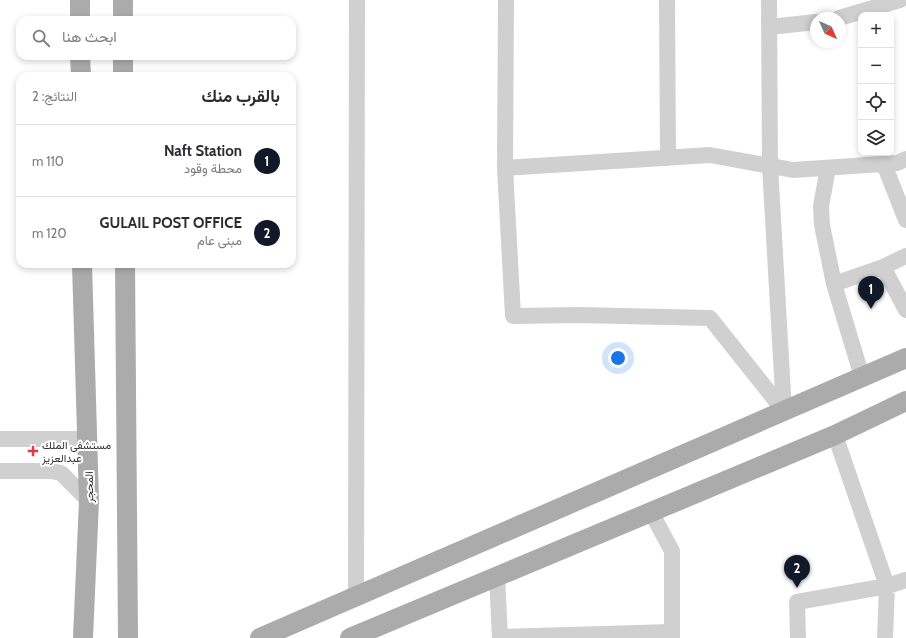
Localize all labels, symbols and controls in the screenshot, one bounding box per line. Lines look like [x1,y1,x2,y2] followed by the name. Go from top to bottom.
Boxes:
[810,12,846,48] north arrow
[858,12,894,156] map controls
[858,12,894,48] button: +
[16,16,296,60] search box
[30,27,52,49] icon: search
[62,28,117,46] text: ابحث هنا
[858,48,894,84] button: −
[858,84,894,120] button: locate
[202,86,280,106] text: بالقرب منك
[32,88,77,104] text: النتائج: 2
[858,120,894,156] button: layers
[164,142,242,160] text: Naft Station
[32,153,64,169] text: 110 m
[265,153,269,169] text: 1
[184,160,242,176] text: محطة وقود
[100,214,242,232] text: GULAIL POST OFFICE
[32,225,66,241] text: 120 m
[264,225,270,241] text: 2
[197,232,242,248] text: مبنى عام
[858,276,884,309] pin: 1
[608,348,628,368] your location
[41,438,111,465] place label: مستشفى الملك عبدالعزيز
[27,445,39,457] marker: مستشفى الملك عبدالعزيز
[82,471,96,504] street label: المحجر
[784,555,810,588] pin: 2

